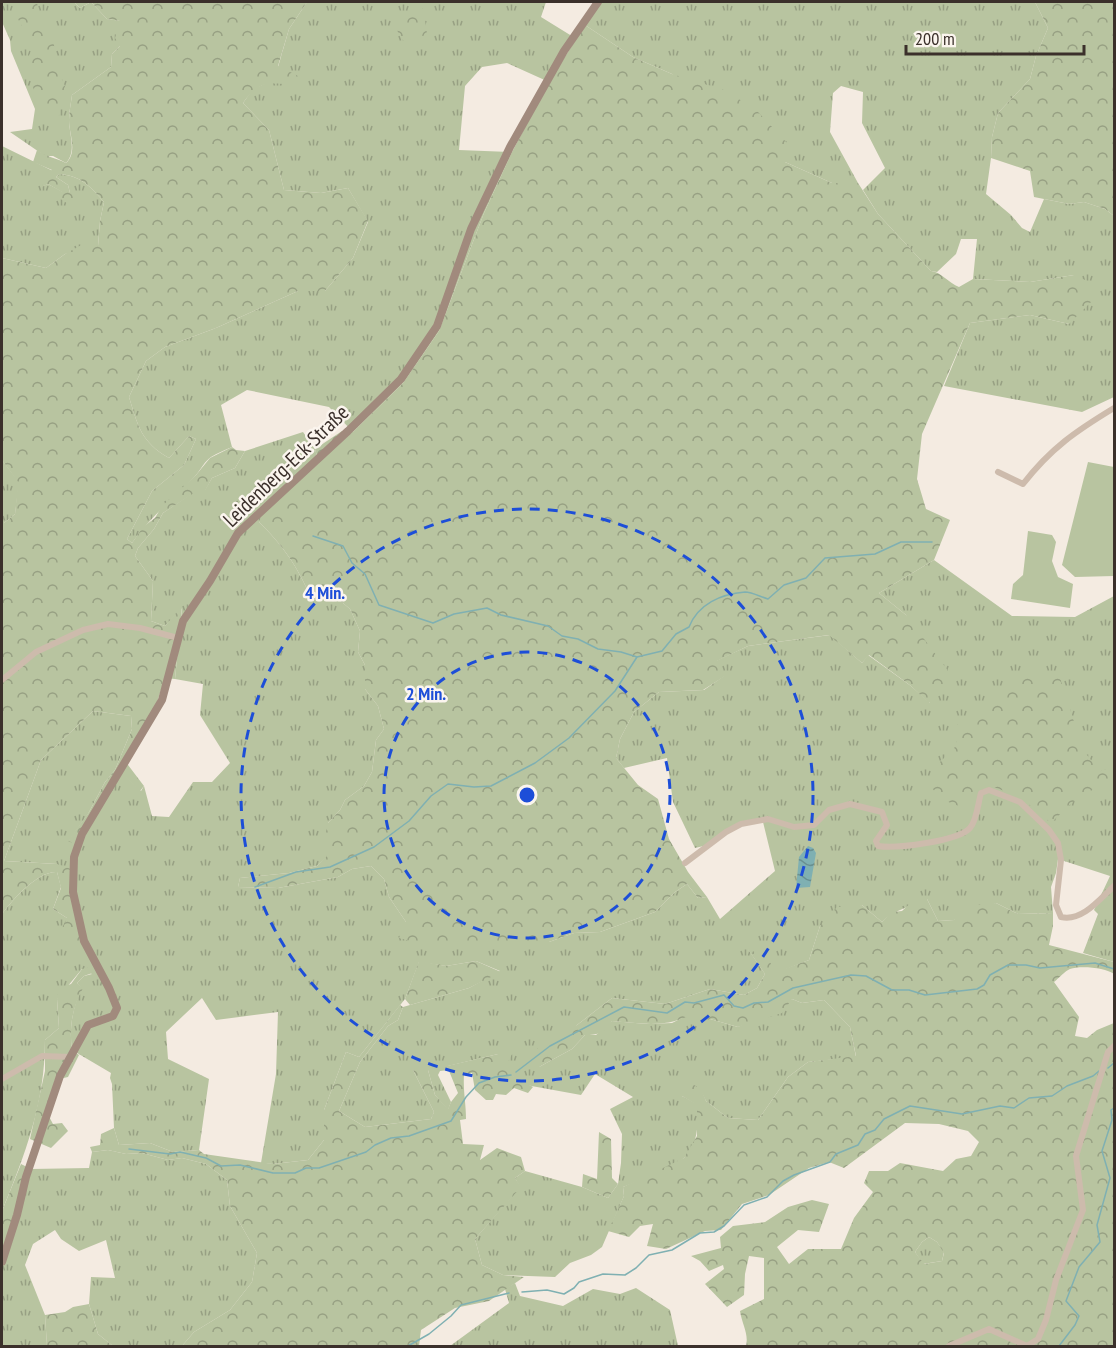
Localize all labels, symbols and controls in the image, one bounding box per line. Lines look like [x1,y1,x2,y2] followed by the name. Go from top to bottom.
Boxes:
[906,18,1084,56] scale bar
[915,27,955,50] text: 200 m
[217,399,354,533] street label: Leidenberg-Eck-Straße
[305,581,345,604] text: 4 Min.
[406,682,446,705] text: 2 Min.
[517,785,537,805] centre of rings

